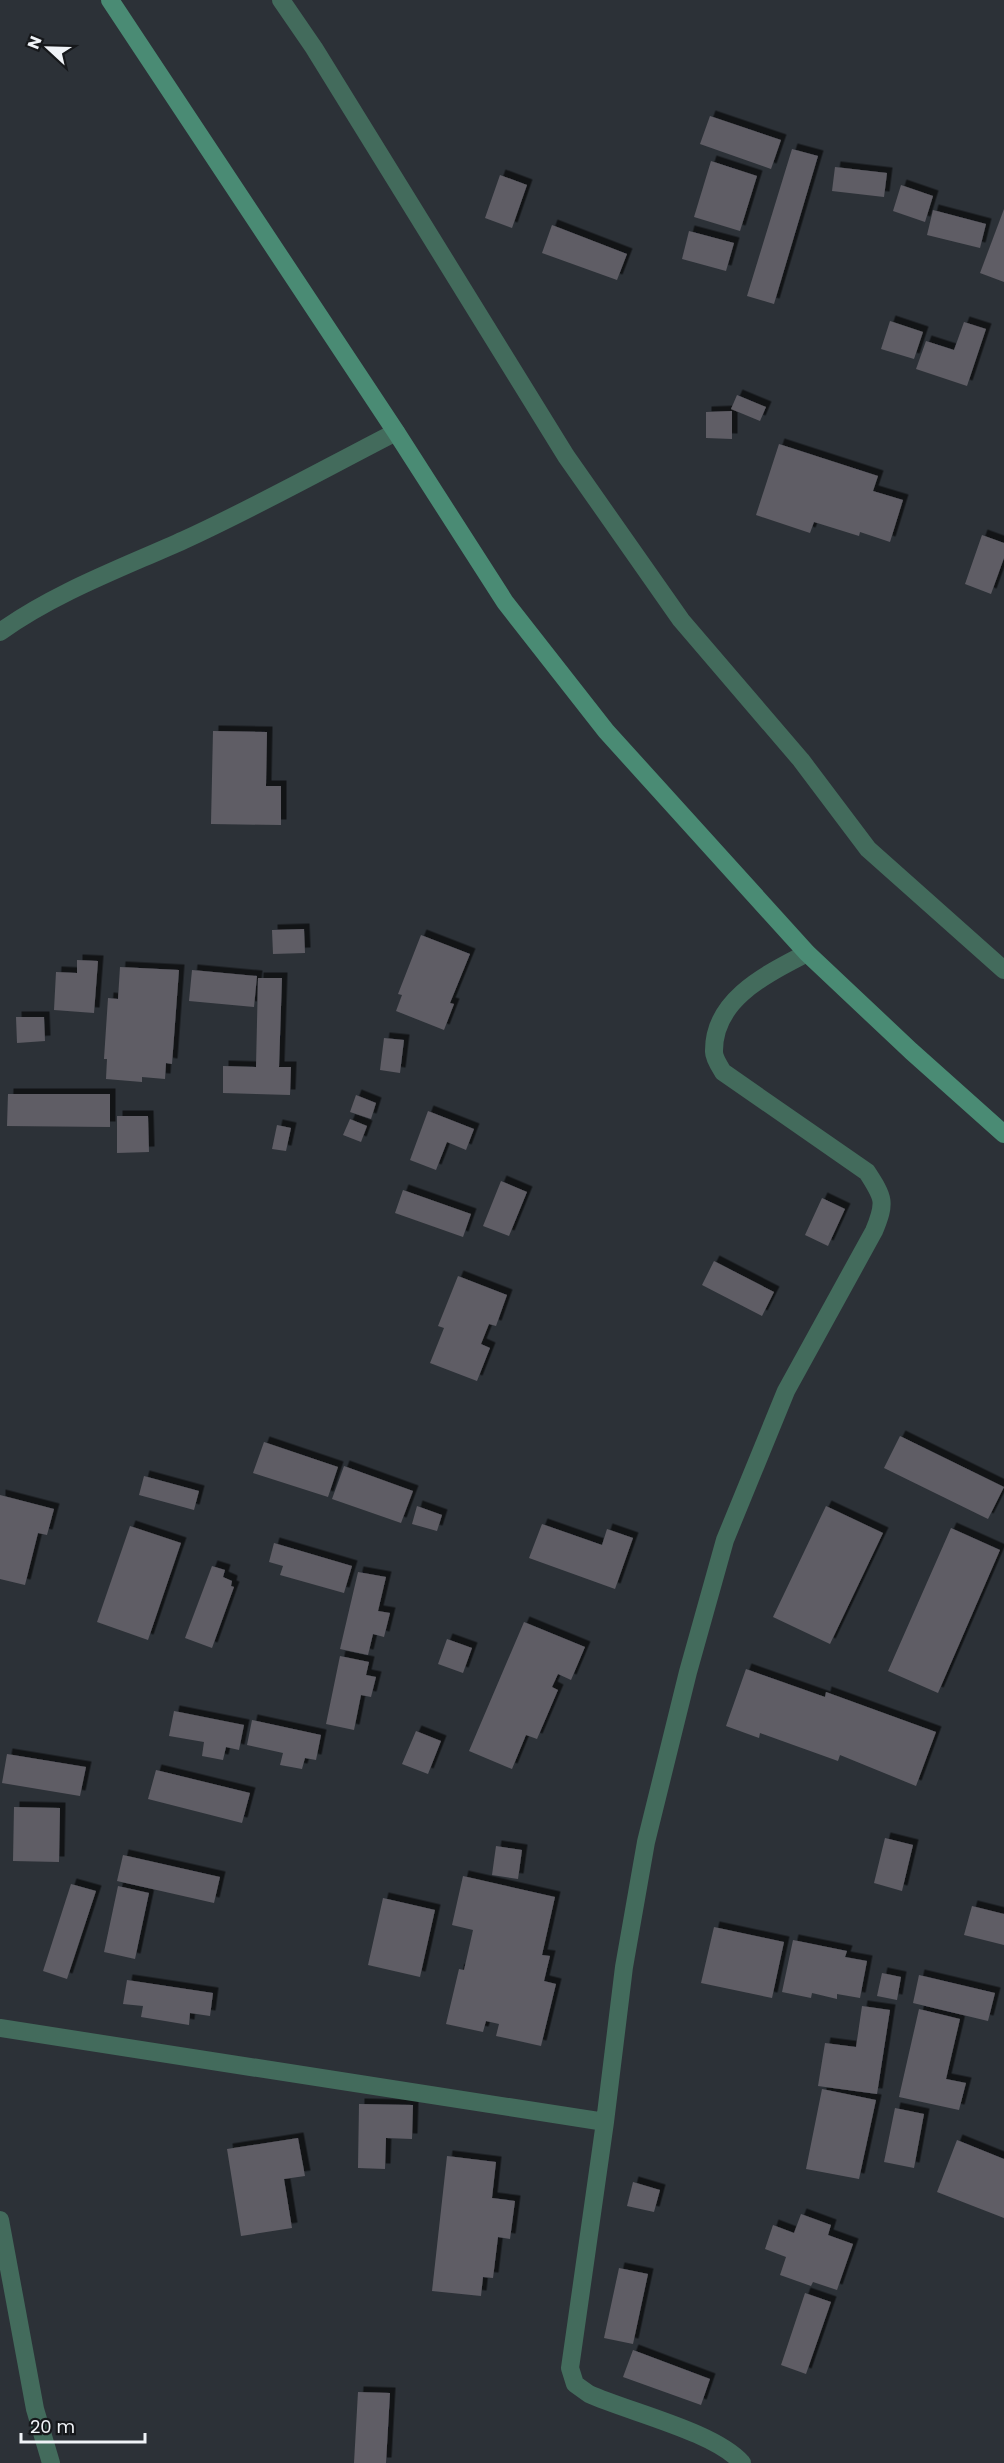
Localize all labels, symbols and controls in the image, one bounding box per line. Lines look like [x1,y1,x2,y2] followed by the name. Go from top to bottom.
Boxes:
[18,18,78,78] north arrow
[22,33,47,52] text: N
[21,2406,146,2444] scale bar
[30,2414,75,2439] text: 20 m

